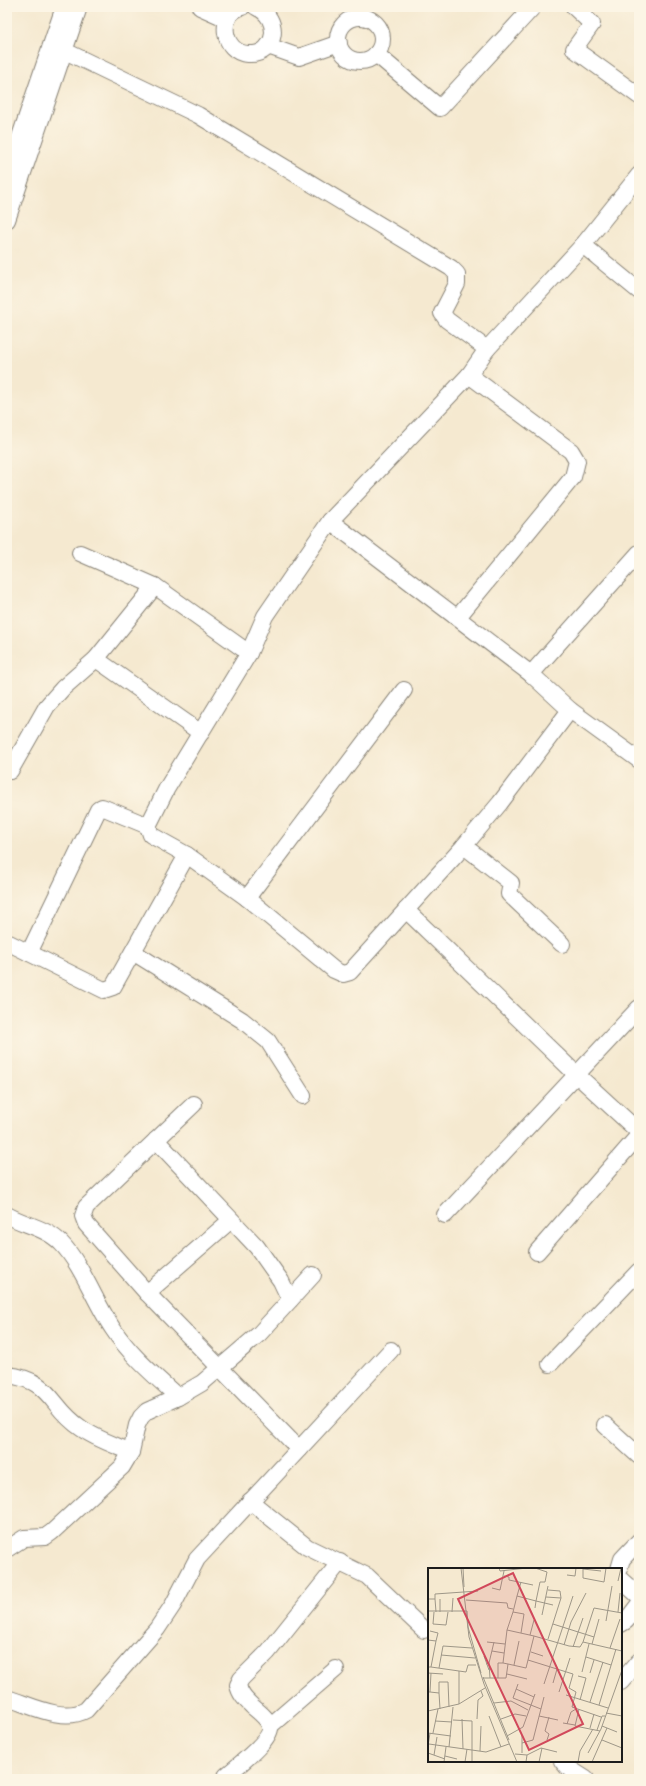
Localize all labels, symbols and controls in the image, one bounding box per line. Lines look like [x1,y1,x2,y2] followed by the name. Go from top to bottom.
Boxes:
[428,1568,622,1762] inset map

